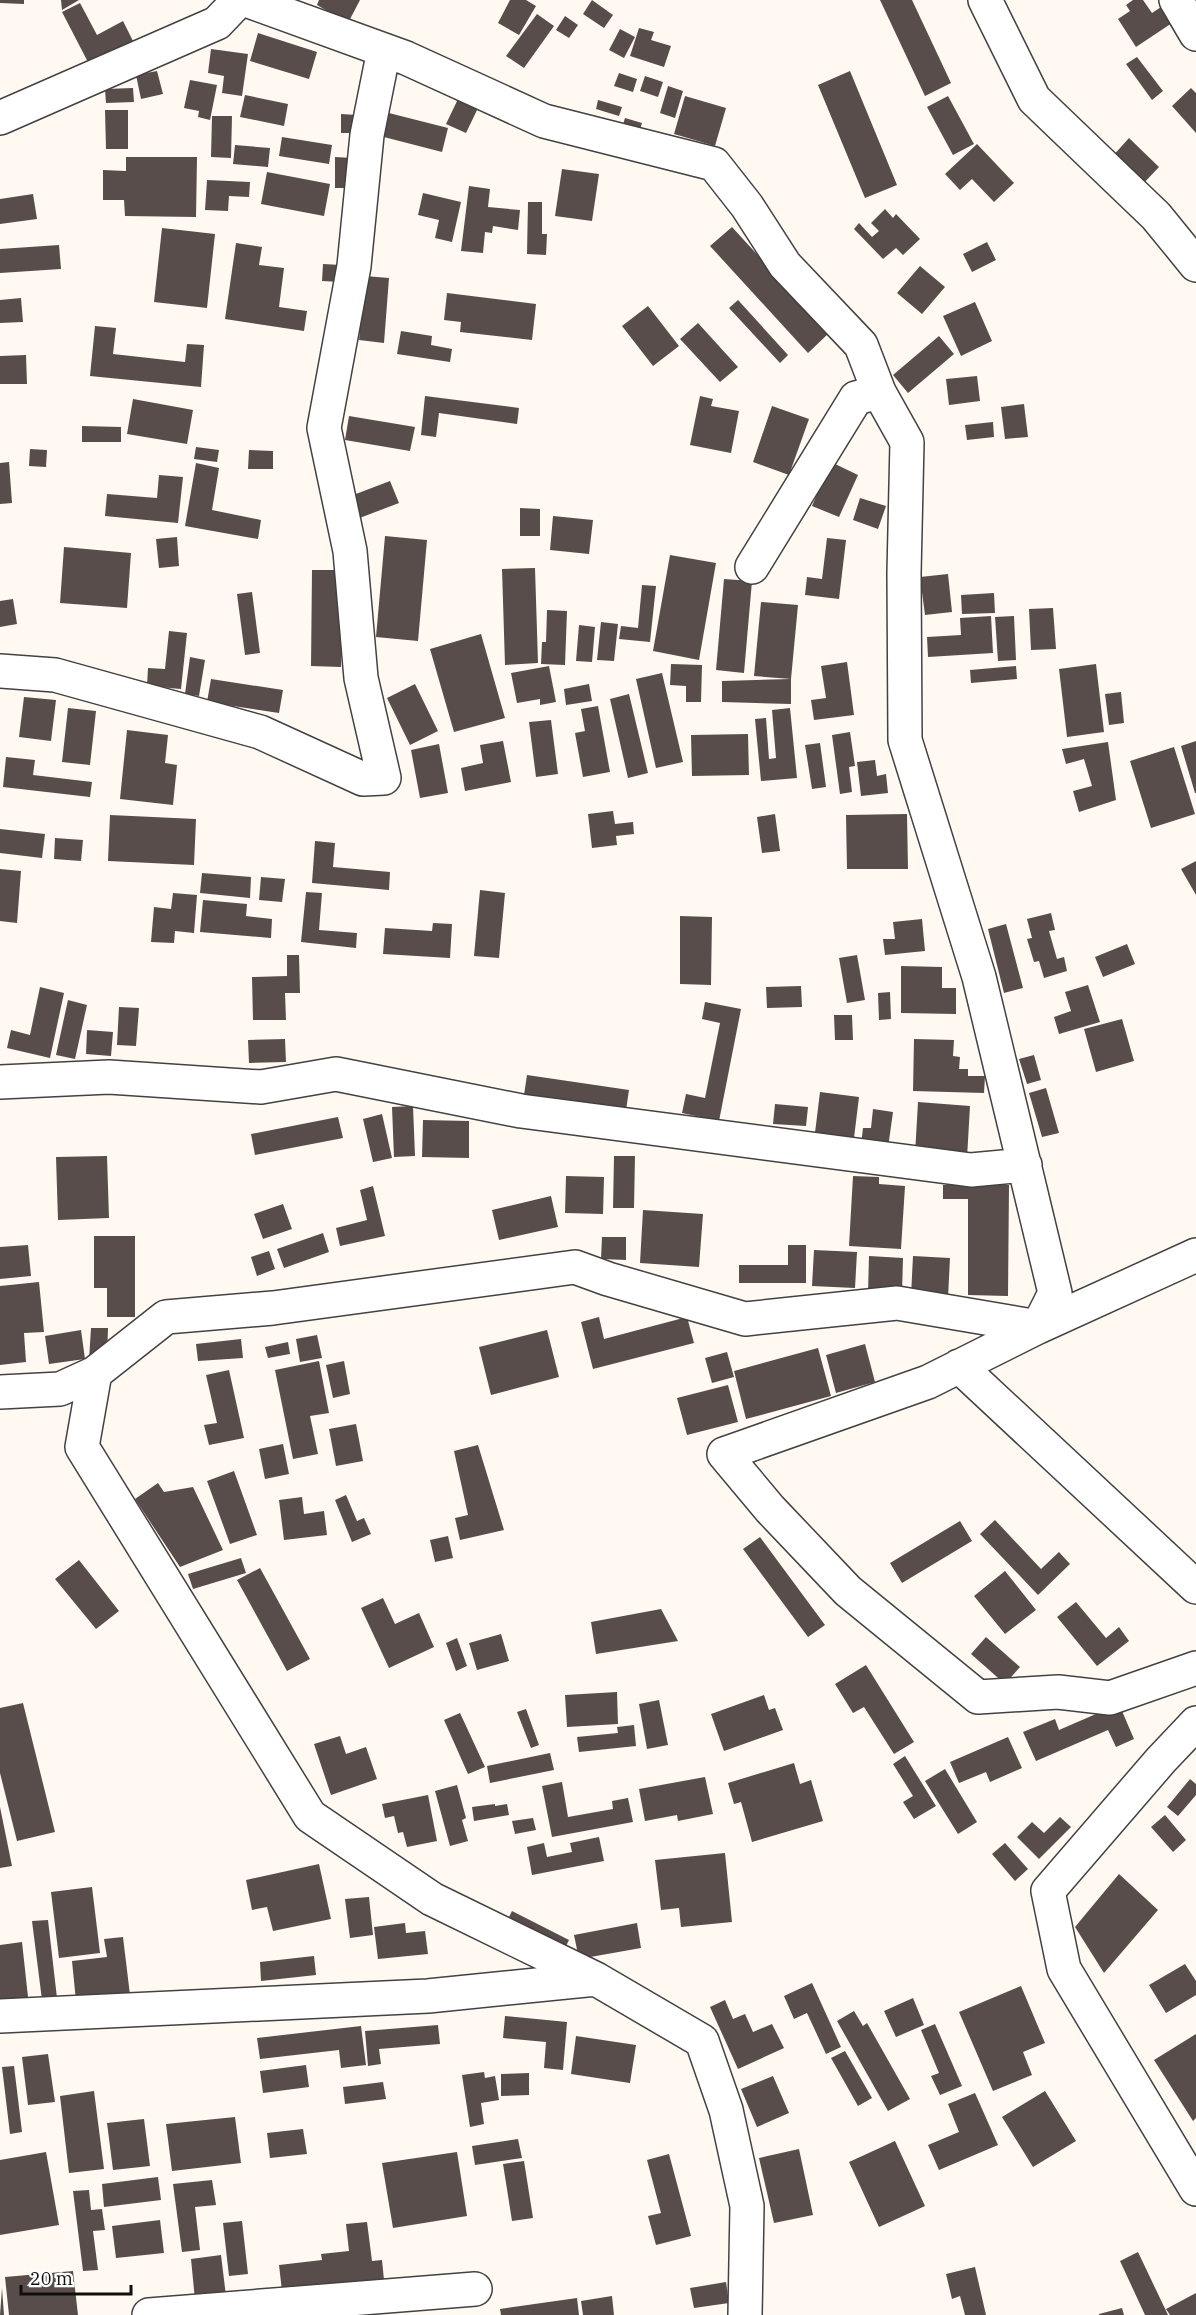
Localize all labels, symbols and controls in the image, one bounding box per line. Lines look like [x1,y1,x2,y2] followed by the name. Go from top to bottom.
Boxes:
[21,2258,130,2296] scale bar
[30,2267,73,2290] text: 20 m

